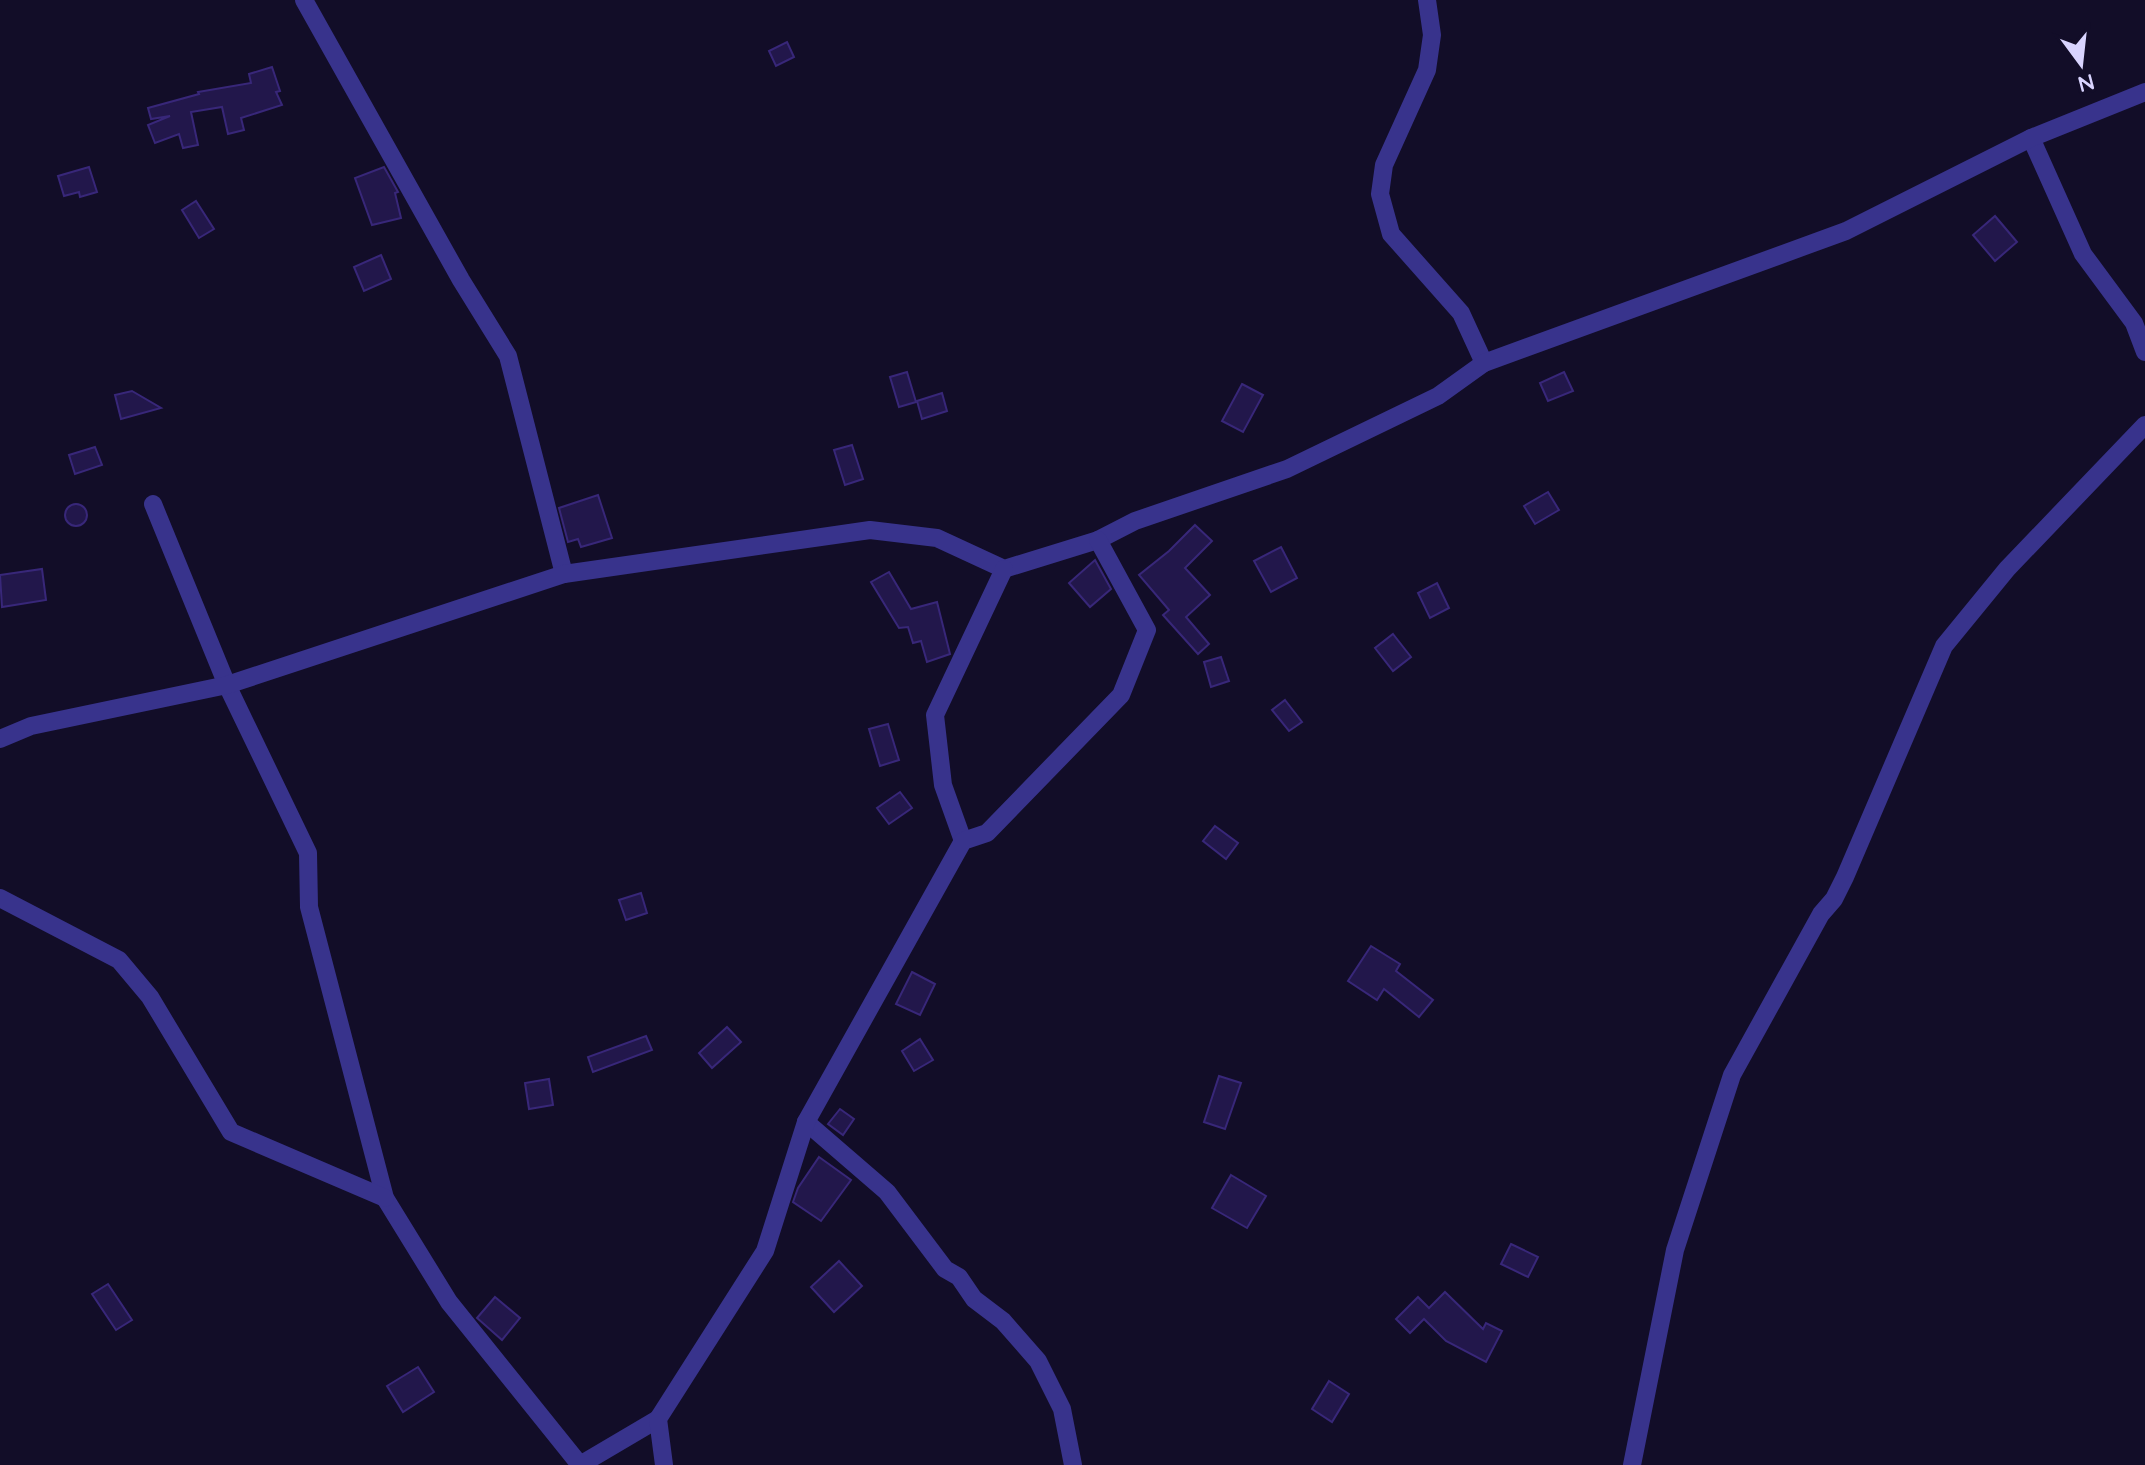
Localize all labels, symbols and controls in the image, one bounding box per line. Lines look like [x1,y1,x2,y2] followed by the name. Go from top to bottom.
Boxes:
[2041,24,2121,104] north arrow
[2075,68,2098,99] text: N

